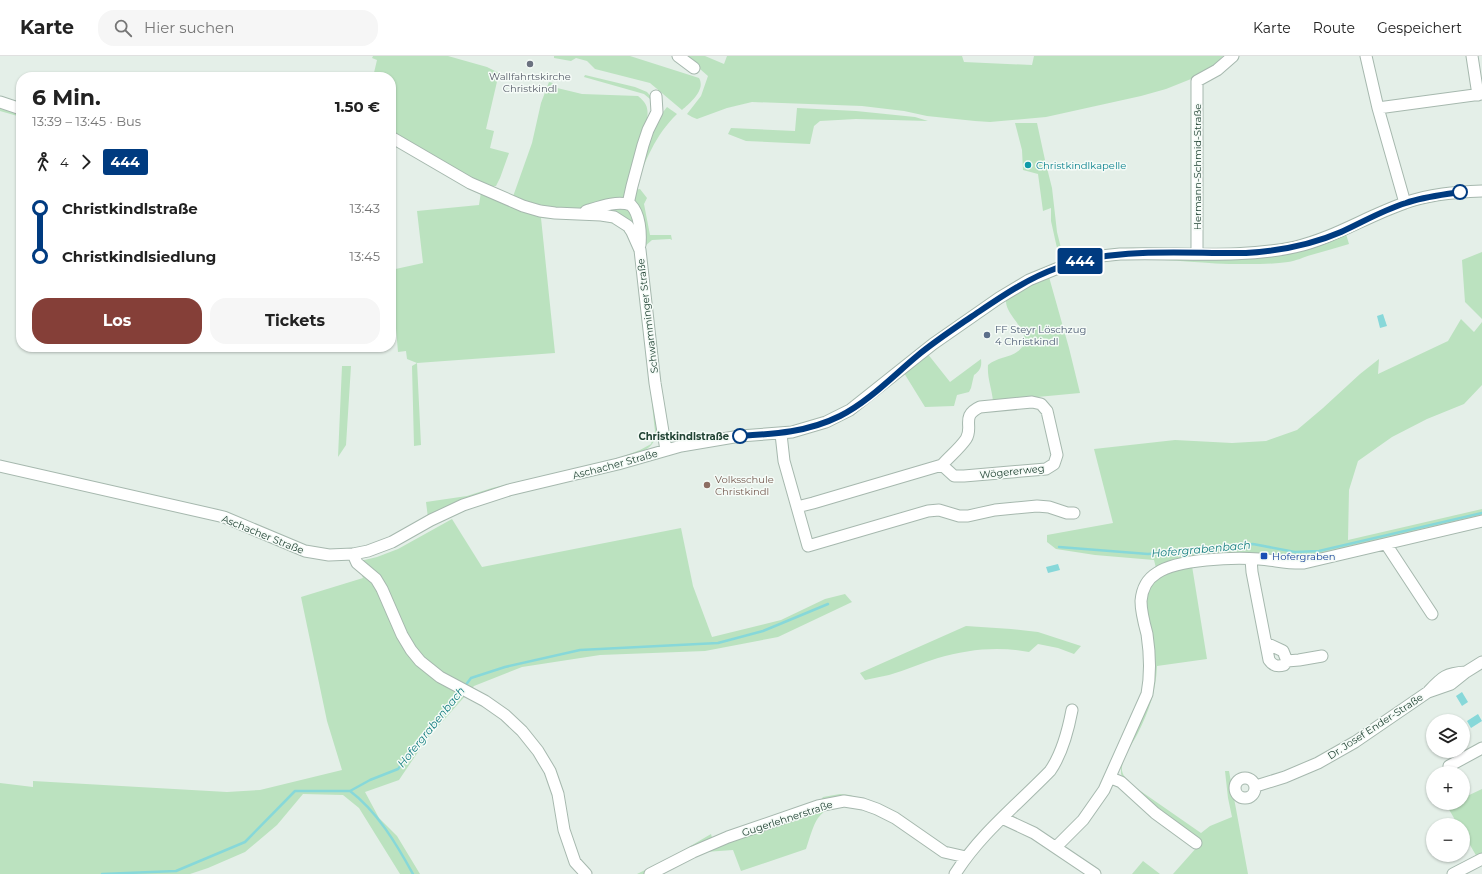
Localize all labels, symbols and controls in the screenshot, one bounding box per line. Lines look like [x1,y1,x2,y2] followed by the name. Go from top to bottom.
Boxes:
[98,10,378,46] search box
[20,16,74,39] text: Karte
[112,17,134,39] icon: search
[144,18,234,37] text: Hier suchen
[1253,19,1291,37] text: Karte
[1313,19,1355,37] text: Route
[1377,19,1462,37] text: Gespeichert
[525,59,535,69] marker: Wallfahrtskirche Christkindl
[489,70,571,95] place label: Wallfahrtskirche Christkindl
[32,84,101,111] text: 6 Min.
[335,97,380,116] text: 1.50 €
[1191,104,1204,230] street label: Hermann-Schmid-Straße
[32,113,141,129] text: 13:39 – 13:45 · Bus
[32,151,54,173] icon: walk
[75,151,97,173] icon: forward
[111,153,140,171] text: 444
[60,154,69,170] text: 4
[1036,159,1126,172] place label: Christkindlkapelle
[1023,160,1033,170] marker: Christkindlkapelle
[1452,184,1468,200] unlabelled marker
[62,199,198,218] text: Christkindlstraße
[349,200,380,216] text: 13:43
[62,247,216,266] text: Christkindlsiedlung
[349,248,380,264] text: 13:45
[1057,248,1103,274] line badge: 444
[1066,252,1094,270] text: 444
[634,258,661,374] street label: Schwamminger Straße
[32,298,202,344] button: Los
[210,298,380,344] button: Tickets
[995,323,1086,348] place label: FF Steyr Löschzug 4 Christkindl
[982,330,992,340] marker: FF Steyr Löschzug 4 Christkindl
[732,428,748,444] marker: Christkindlstraße
[638,430,729,443] place label: Christkindlstraße
[571,447,659,482] street label: Aschacher Straße
[979,462,1045,481] street label: Wögererweg
[715,473,774,498] place label: Volksschule Christkindl
[702,480,712,490] marker: Volksschule Christkindl
[220,512,306,557] street label: Aschacher Straße
[1151,538,1251,560] water label: Hofergrabenbach
[1272,550,1336,563] place label: Hofergraben
[1259,551,1269,561] marker: Hofergraben
[394,684,468,770] water label: Hofergrabenbach
[1325,691,1426,762] street label: Dr. Josef Ender-Straße
[1426,714,1470,862] map controls
[1426,714,1470,758] button: layers
[1426,766,1470,810] button: +
[740,798,834,839] street label: Gugerlehnerstraße
[1426,818,1470,862] button: −

